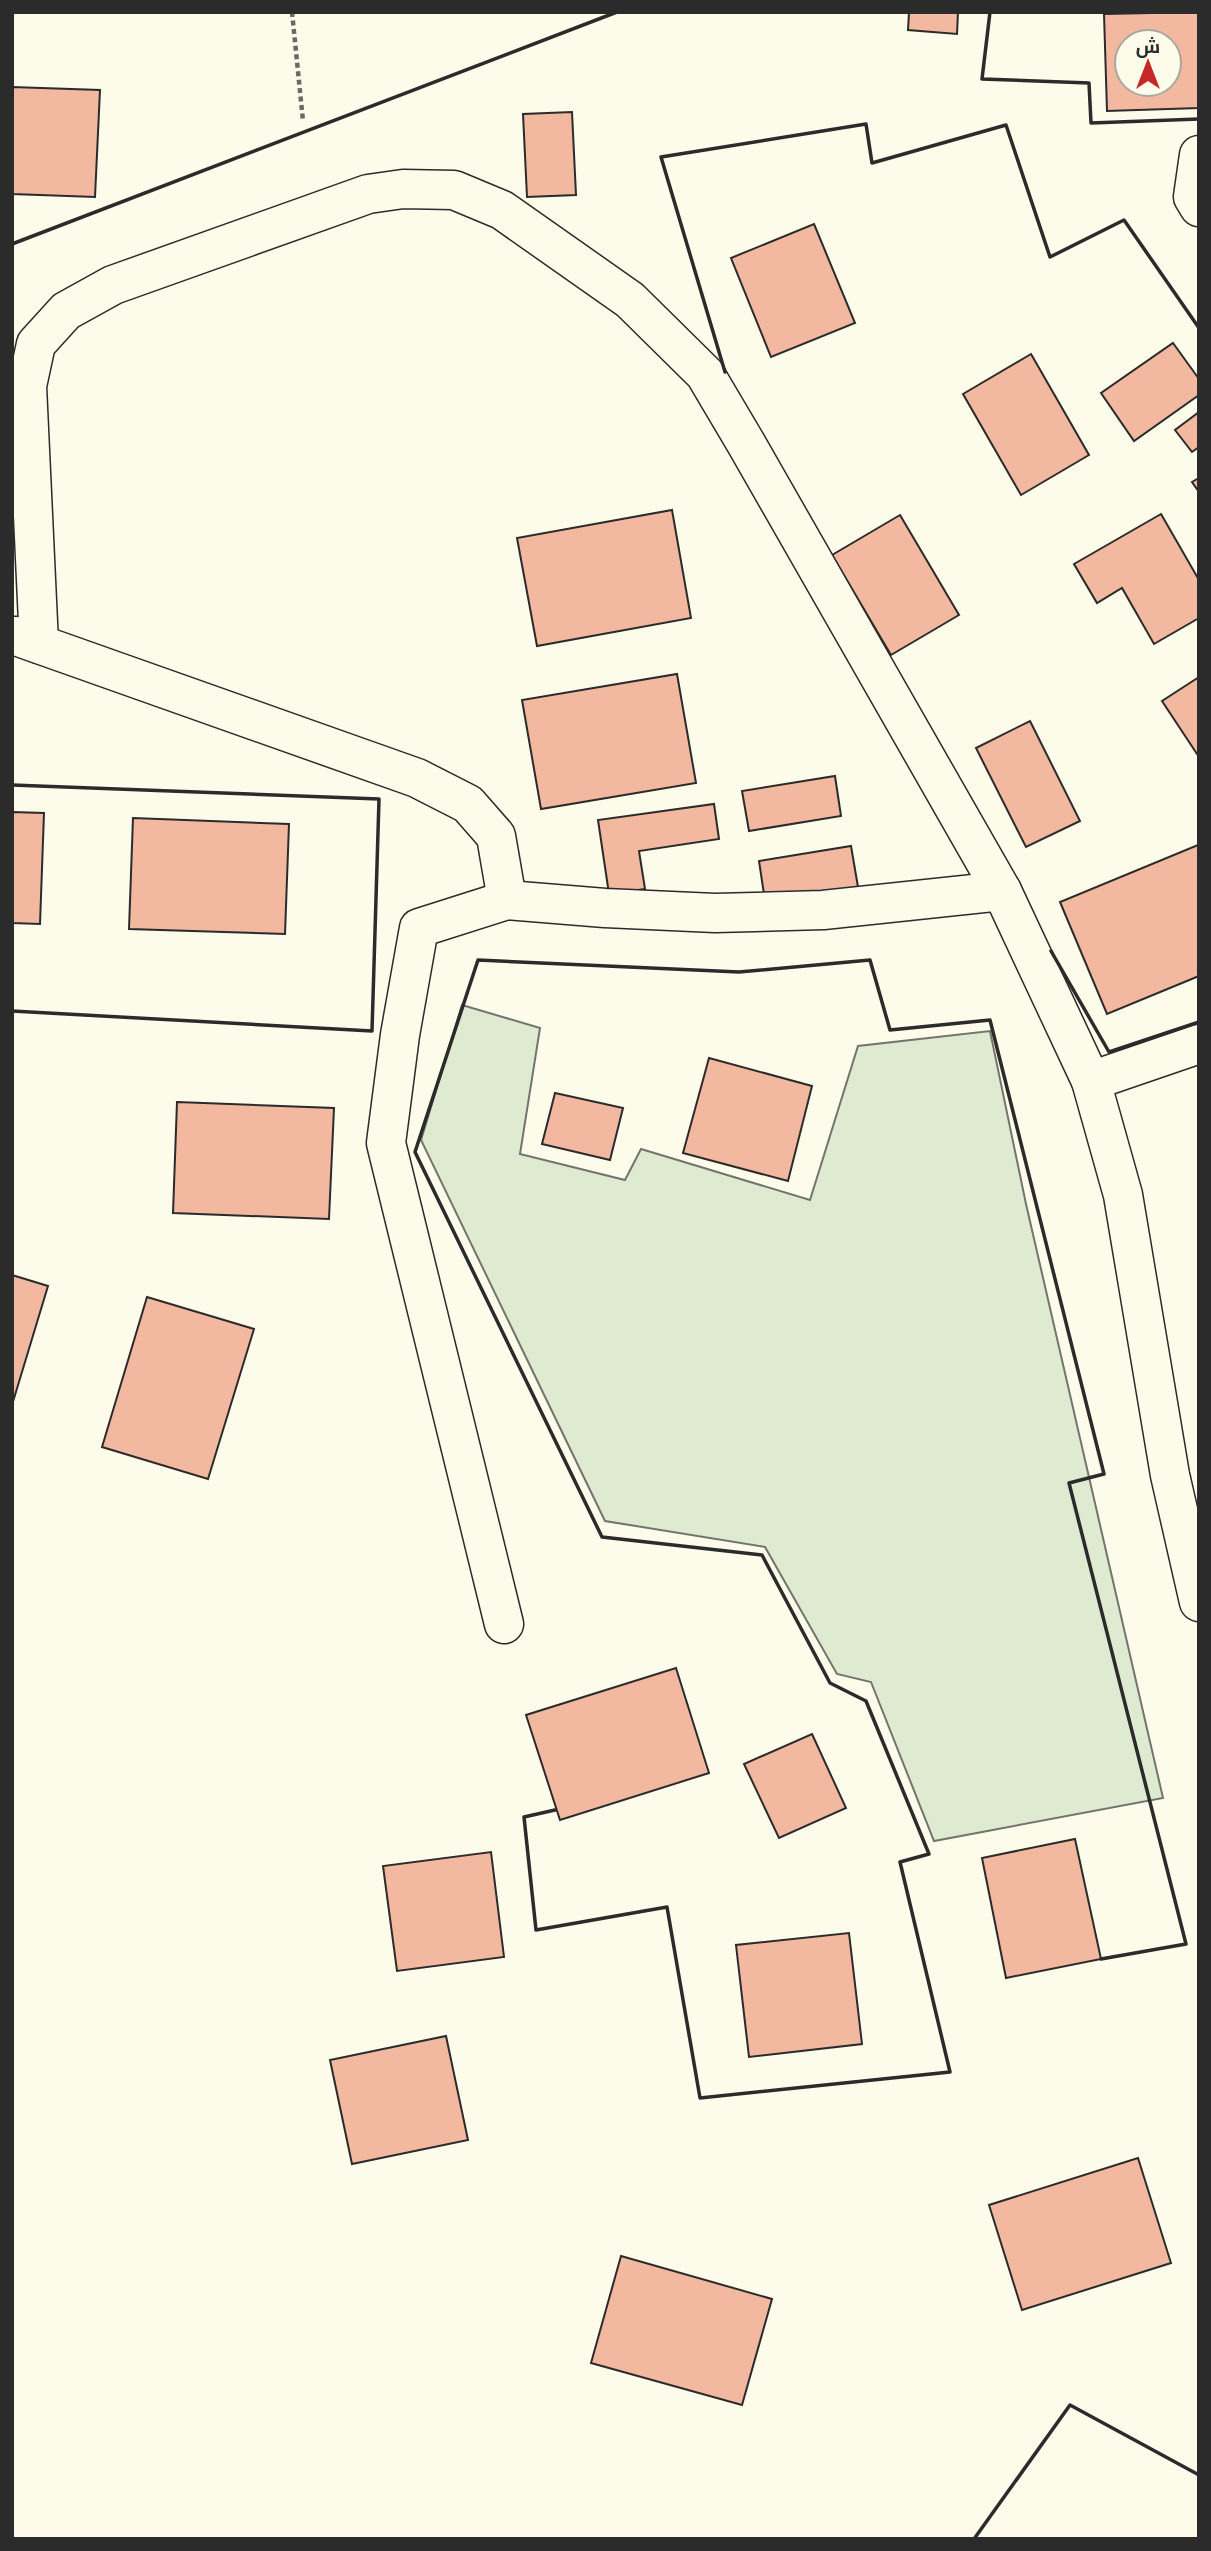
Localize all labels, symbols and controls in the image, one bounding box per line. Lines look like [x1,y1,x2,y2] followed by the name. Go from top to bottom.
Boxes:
[1113,28,1183,98] north arrow
[1136,35,1160,58] text: ش

